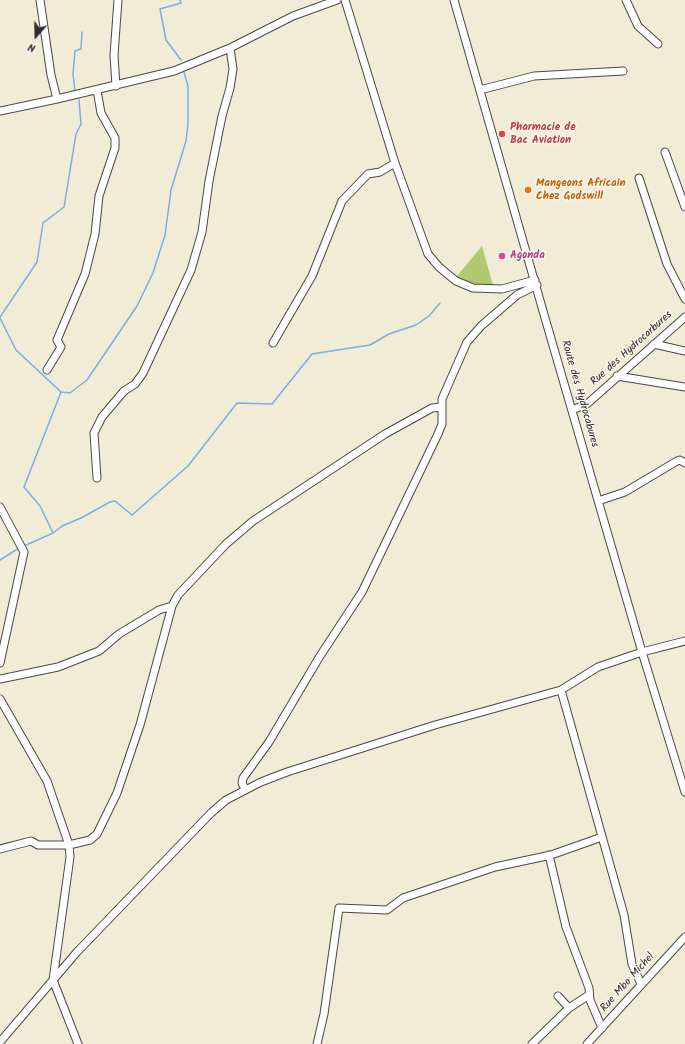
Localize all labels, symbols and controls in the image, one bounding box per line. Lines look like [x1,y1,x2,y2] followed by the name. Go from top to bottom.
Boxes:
[16,16,56,56] north arrow
[26,38,38,57] text: N
[510,121,576,147] place label: Pharmacie de Bac Aviation
[497,129,507,139] marker: Pharmacie de Bac Aviation
[536,177,626,203] place label: Mangeons Africain Chez Godswill
[523,185,533,195] marker: Mangeons Africain Chez Godswill
[510,249,545,263] place label: Agonda
[497,251,507,261] marker: Agonda
[588,309,676,389] street label: Rue des Hydrocarbures
[557,339,601,449] street label: Route des Hydrocabures
[598,951,658,1015] street label: Rue Mbo Michel

